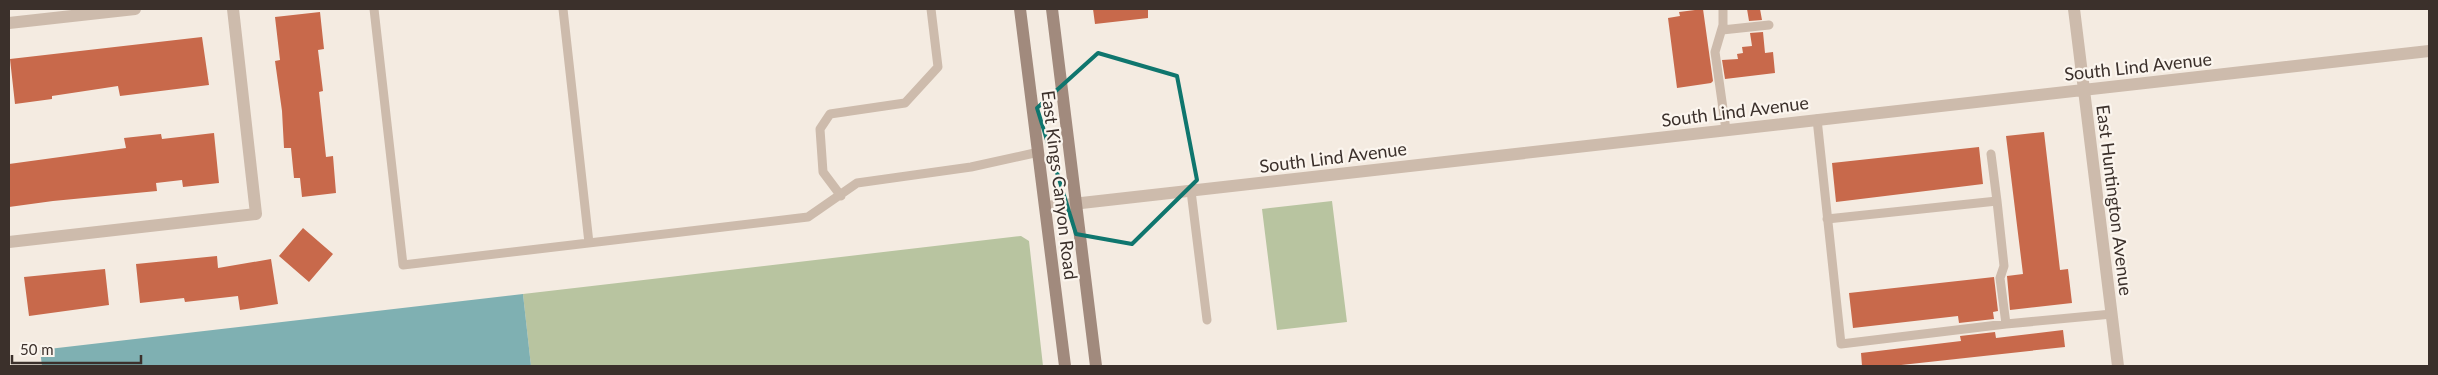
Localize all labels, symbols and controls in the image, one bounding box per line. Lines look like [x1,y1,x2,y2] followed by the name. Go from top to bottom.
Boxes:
[2063,47,2213,85] street label: South Lind Avenue
[1037,89,1083,281] street label: East Kings Canyon Road
[1660,91,1810,131] street label: South Lind Avenue
[2092,103,2138,297] street label: East Huntington Avenue
[1258,137,1408,177] street label: South Lind Avenue
[12,332,141,364] scale bar
[20,340,54,358] text: 50 m

